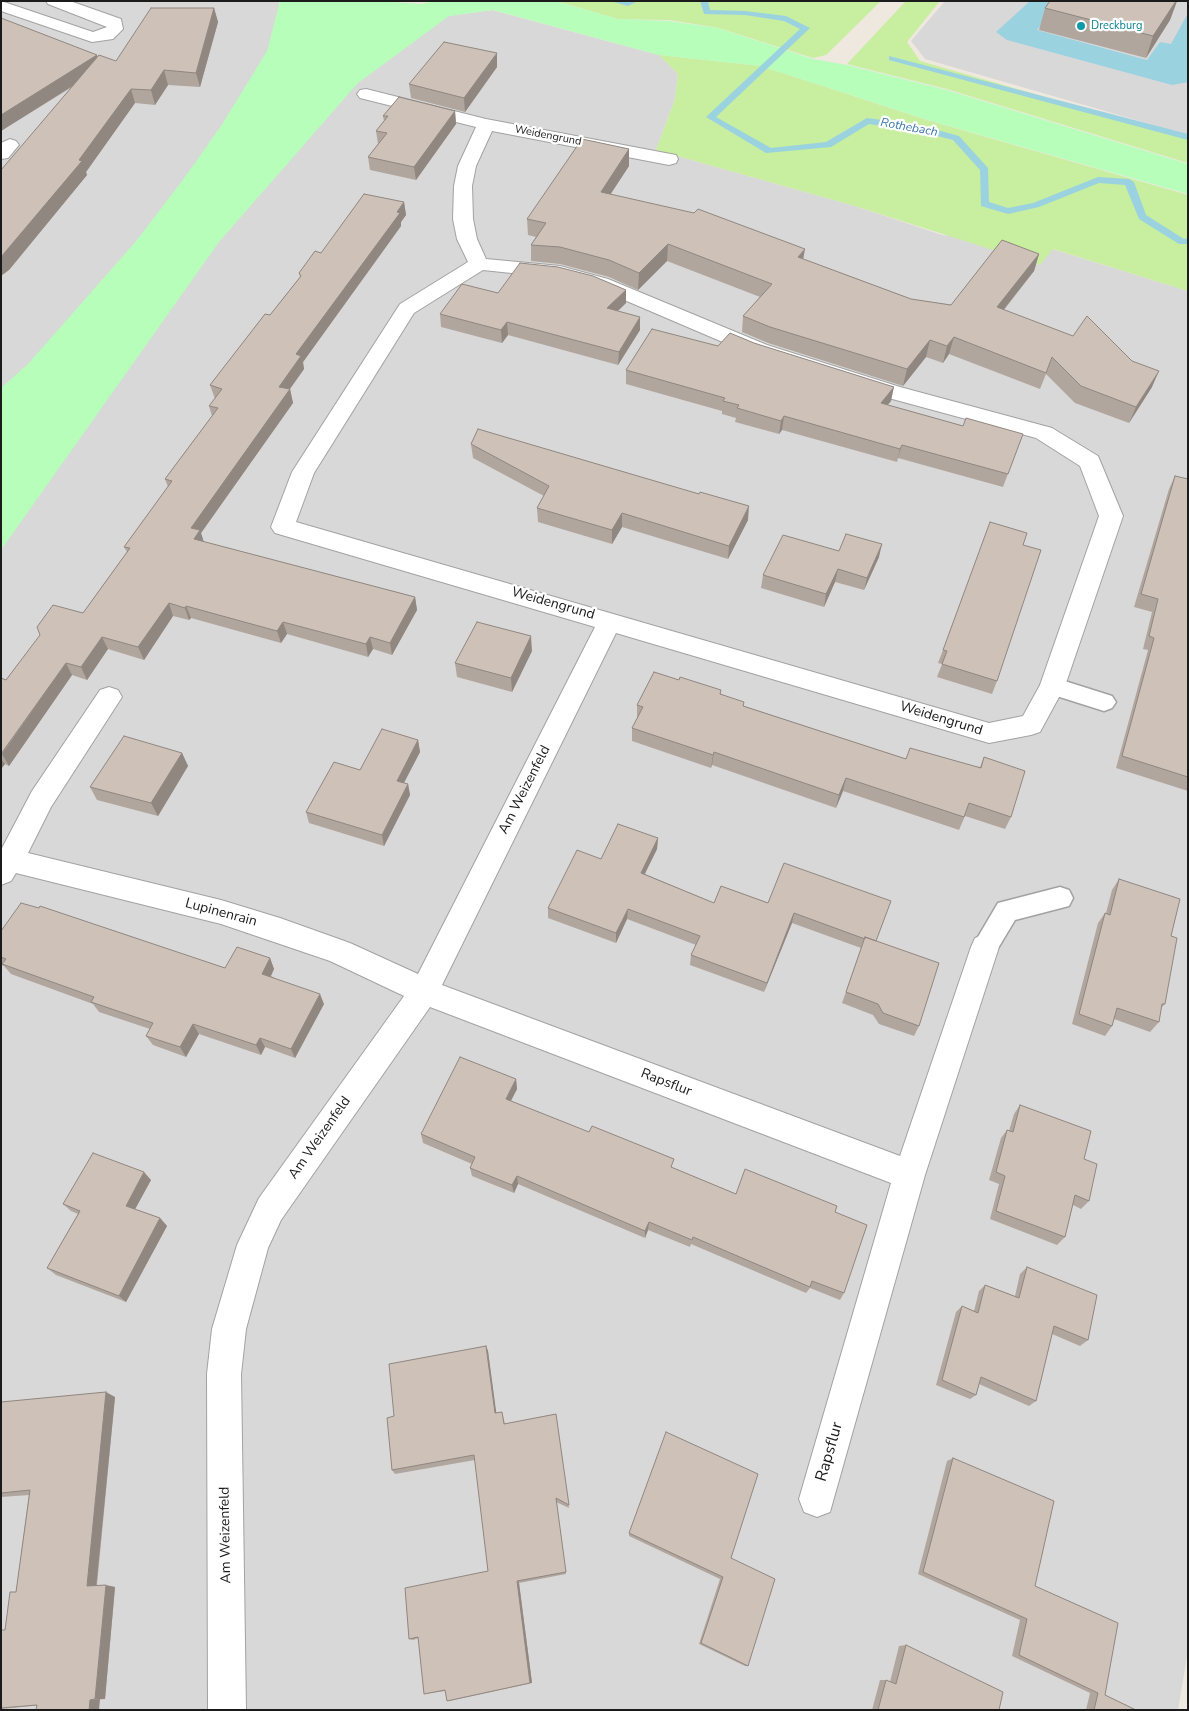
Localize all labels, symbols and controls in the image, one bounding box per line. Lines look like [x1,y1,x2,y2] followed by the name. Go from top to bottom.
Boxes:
[1091,19,1142,33] place label: Dreckburg
[1075,20,1087,32] marker: Dreckburg
[879,116,939,140] water label: Rothebach
[514,123,582,149] street label: Weidengrund
[509,584,597,624] street label: Weidengrund
[897,698,985,740] street label: Weidengrund
[496,743,554,837] street label: Am Weizenfeld
[183,895,259,931] street label: Lupinenrain
[638,1066,694,1100] street label: Rapsflur
[285,1093,355,1183] street label: Am Weizenfeld
[812,1420,848,1484] street label: Rapsflur
[217,1486,235,1584] street label: Am Weizenfeld

